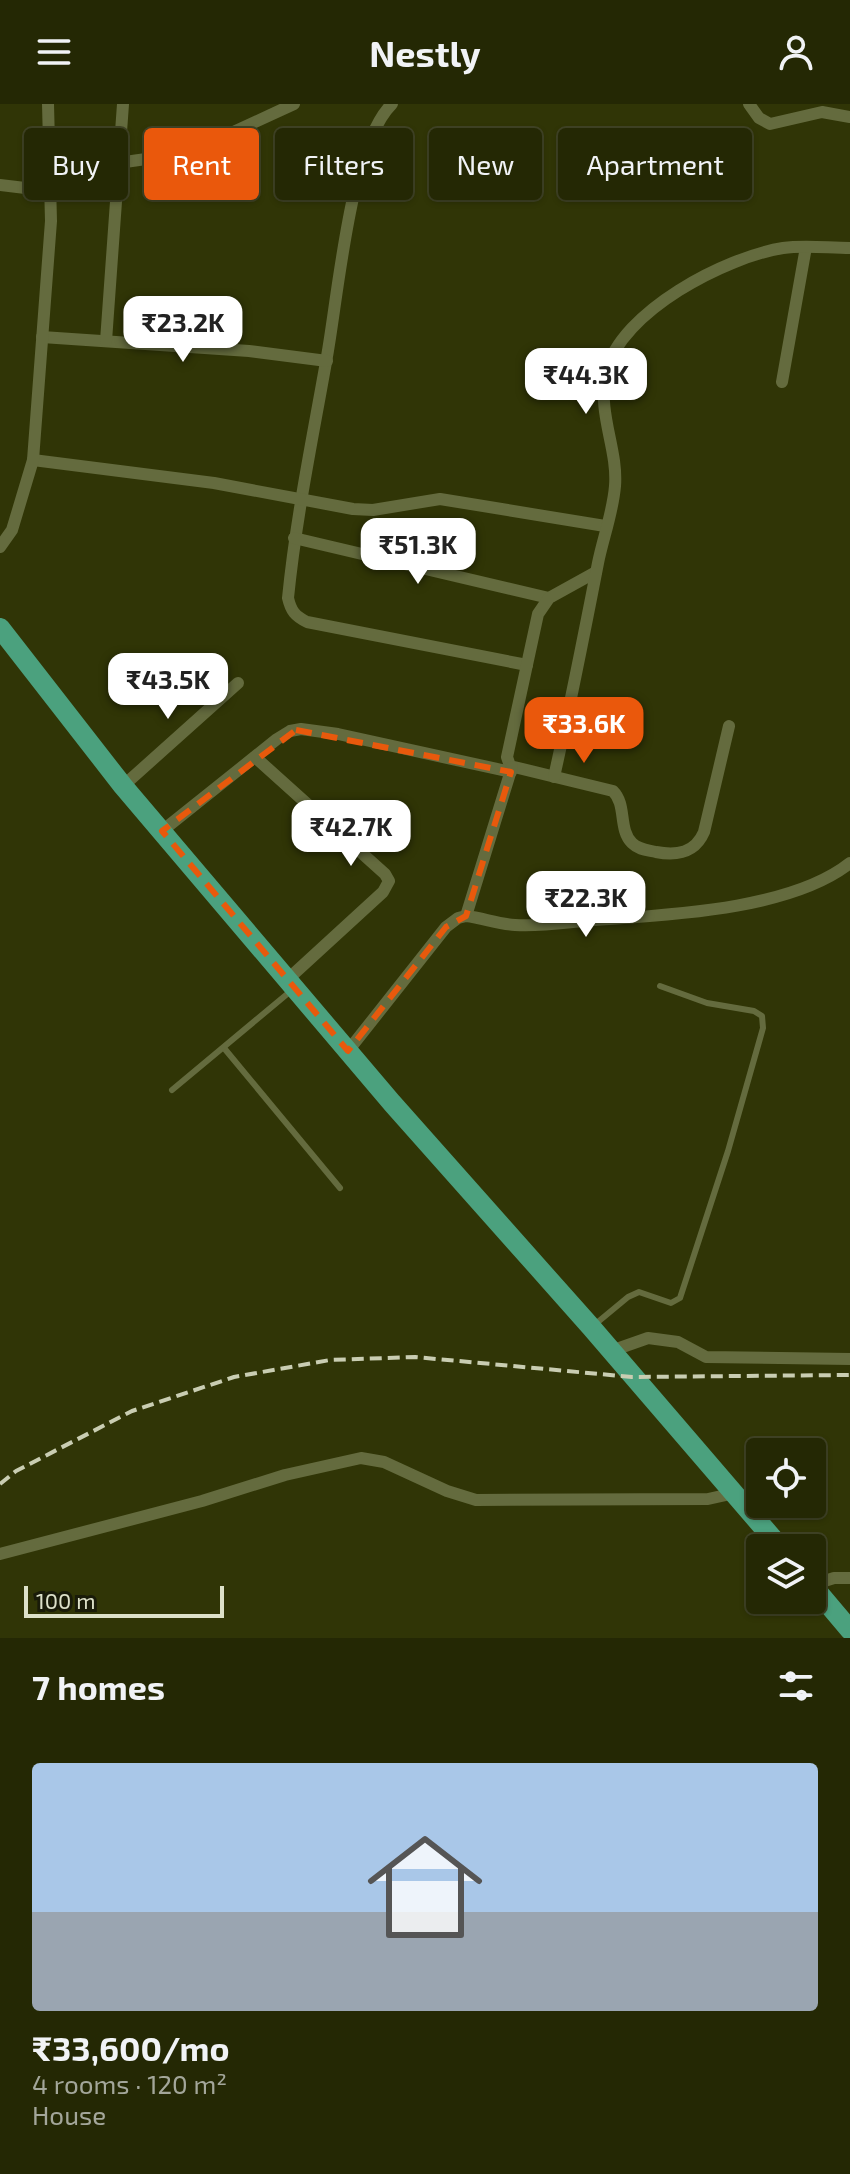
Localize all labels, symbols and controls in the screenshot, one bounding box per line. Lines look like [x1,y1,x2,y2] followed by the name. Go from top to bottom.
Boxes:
[32,30,76,74] icon: menu
[774,30,818,74] icon: person
[369,31,481,74] text: Nestly
[24,128,128,200] chip: Buy
[144,128,259,200] chip: Rent
[275,128,413,200] chip: Filters
[429,128,542,200] chip: New
[558,128,752,200] chip: Apartment
[118,296,248,364] pin: ₹23.2K
[141,306,225,337] text: ₹23.2K
[521,348,651,416] pin: ₹44.3K
[543,358,629,389] text: ₹44.3K
[353,518,483,586] pin: ₹51.3K
[379,528,457,559] text: ₹51.3K
[103,653,233,721] pin: ₹43.5K
[126,663,210,694] text: ₹43.5K
[519,697,649,765] pin: ₹33.6K
[542,707,626,738] text: ₹33.6K
[286,800,416,868] pin: ₹42.7K
[310,810,392,841] text: ₹42.7K
[521,871,651,939] pin: ₹22.3K
[544,881,628,912] text: ₹22.3K
[746,1438,826,1614] map controls
[746,1438,826,1518] button: locate
[746,1534,826,1614] button: layers
[24,1582,224,1618] scale bar
[36,1587,95,1613] text: 100 m
[774,1664,818,1708] icon: filters
[32,1666,165,1707] text: 7 homes
[353,1815,497,1959] icon: home
[32,2027,230,2068] text: ₹33,600/mo
[32,2068,227,2099] text: 4 rooms · 120 m²
[32,2099,106,2130] text: House

